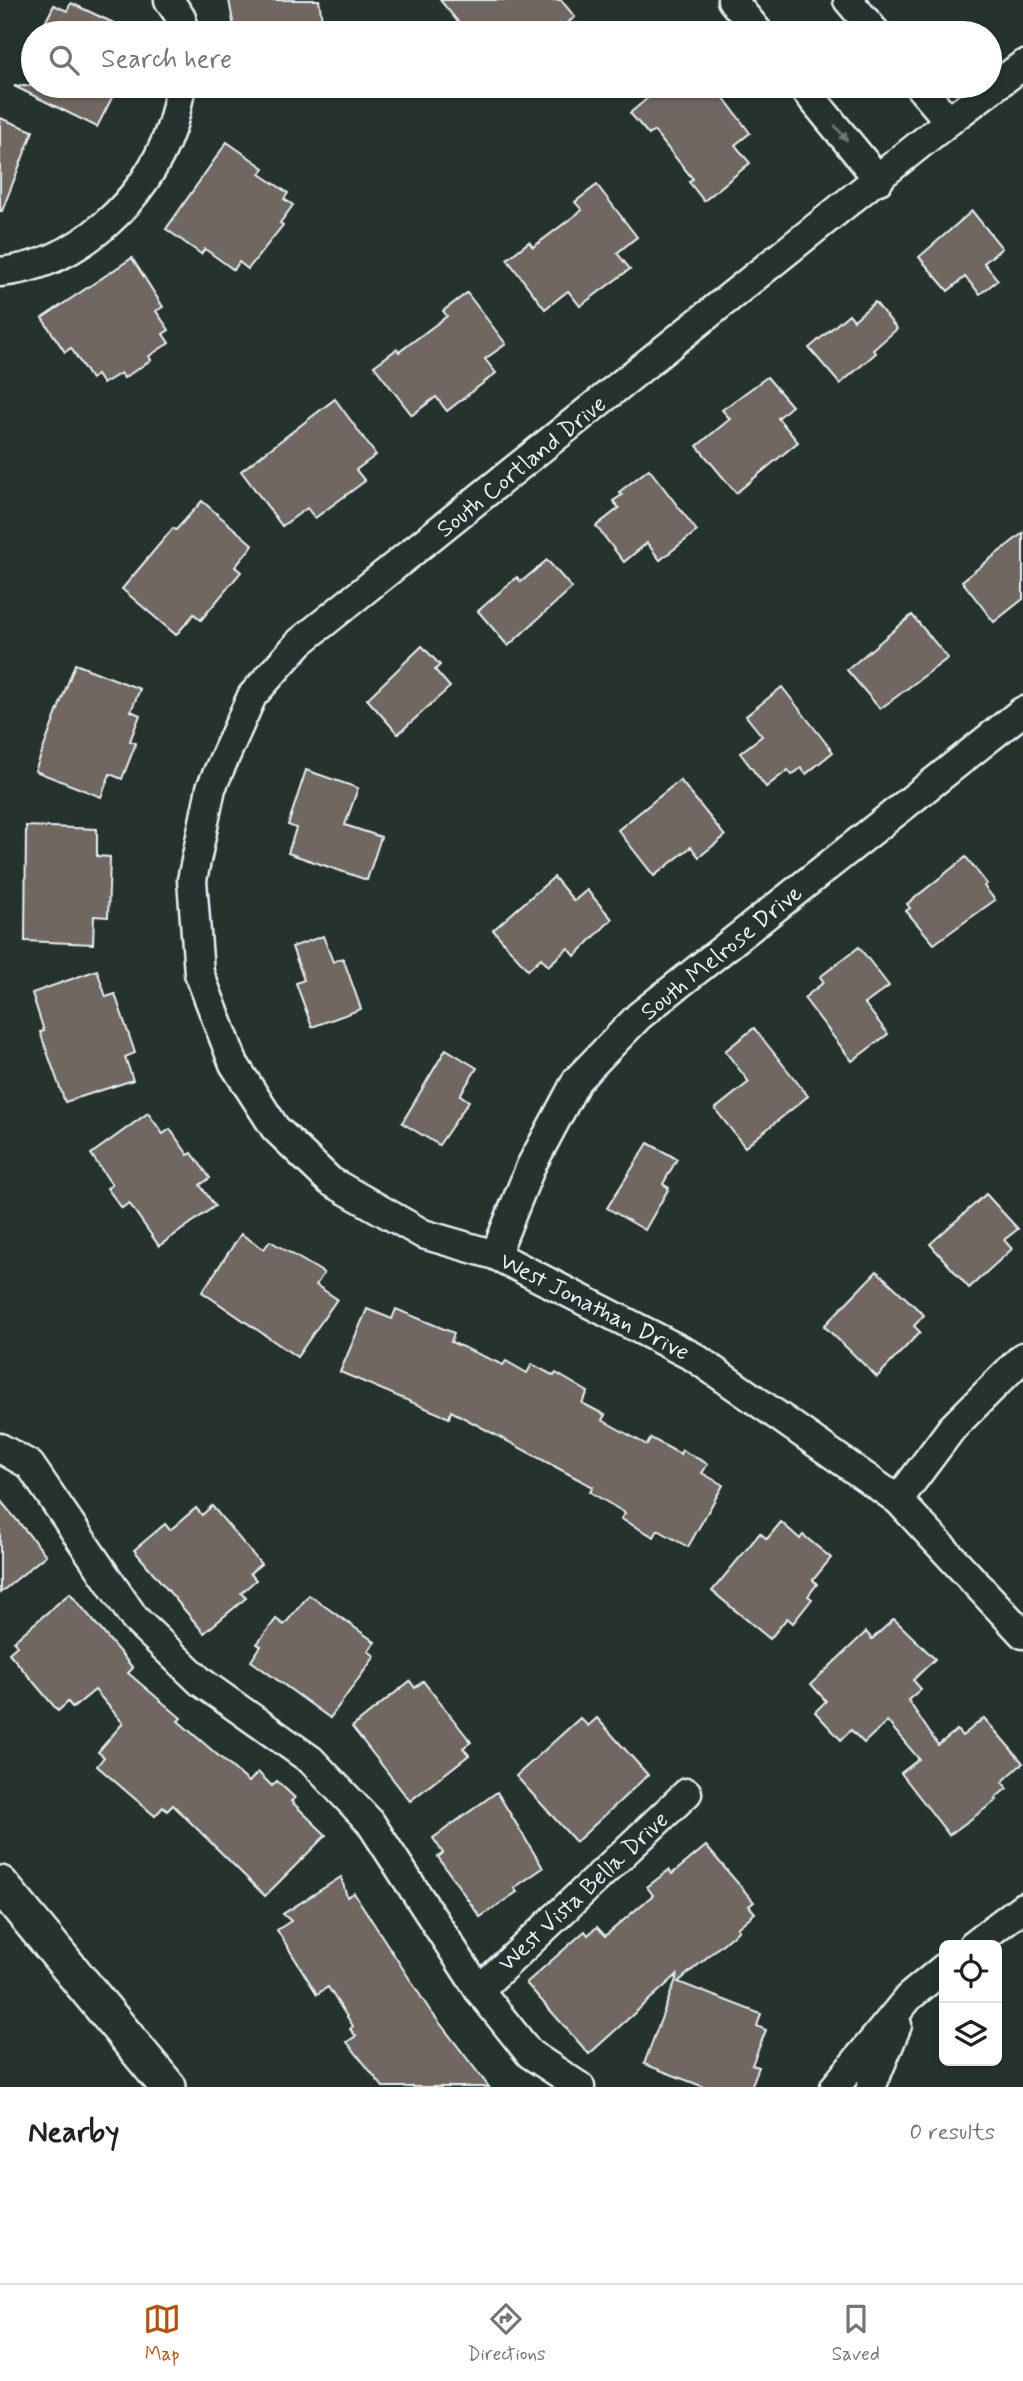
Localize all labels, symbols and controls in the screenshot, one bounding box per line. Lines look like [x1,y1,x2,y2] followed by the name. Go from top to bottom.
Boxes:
[21,21,1002,98] search box
[45,41,83,79] icon: search
[101,43,232,77] text: Search here
[833,124,848,141] one-way arrow
[431,389,613,545] street label: South Cortland Drive
[635,878,809,1028] street label: South Melrose Drive
[494,1246,694,1369] street label: West Jonathan Drive
[492,1805,676,1979] street label: West Vista Bella Drive
[939,1940,1002,2066] map controls
[939,1940,1002,2003] button: locate
[939,2003,1002,2066] button: layers
[28,2113,119,2152] text: Nearby
[909,2118,995,2148] text: 0 results
[143,2300,181,2367] tab: Map
[467,2300,546,2367] tab: Directions
[832,2300,880,2367] tab: Saved

